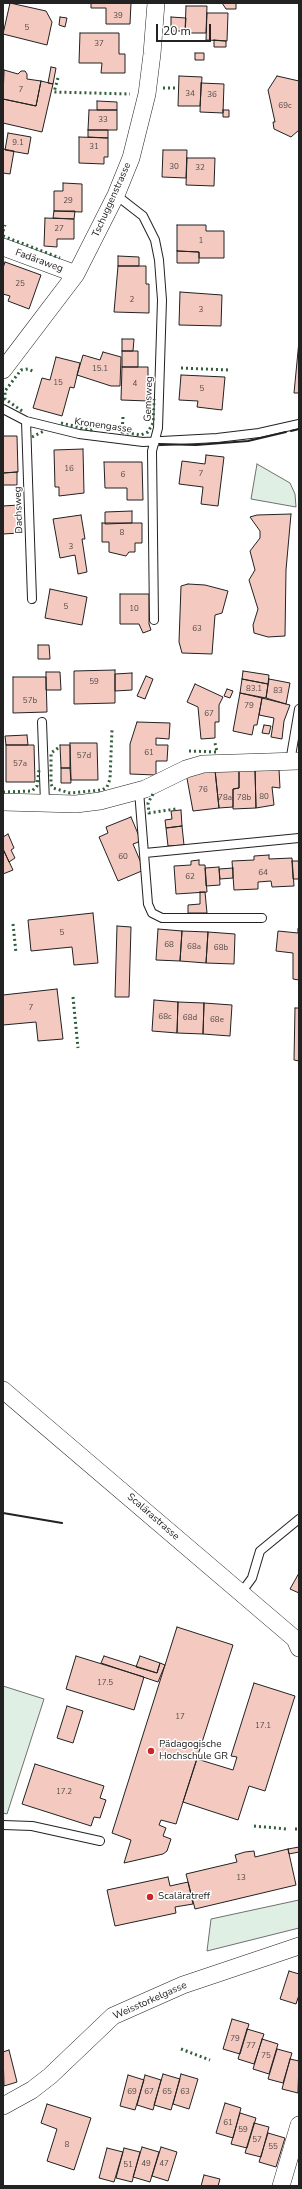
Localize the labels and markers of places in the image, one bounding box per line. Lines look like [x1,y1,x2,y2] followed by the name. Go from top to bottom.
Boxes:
[159,1739,228,1762] place label: Pädagogische Hochschule GR
[146,1746,156,1756] marker: Pädagogische Hochschule GR
[158,1891,210,1903] place label: Scaläratreff
[145,1892,155,1902] marker: Scaläratreff

